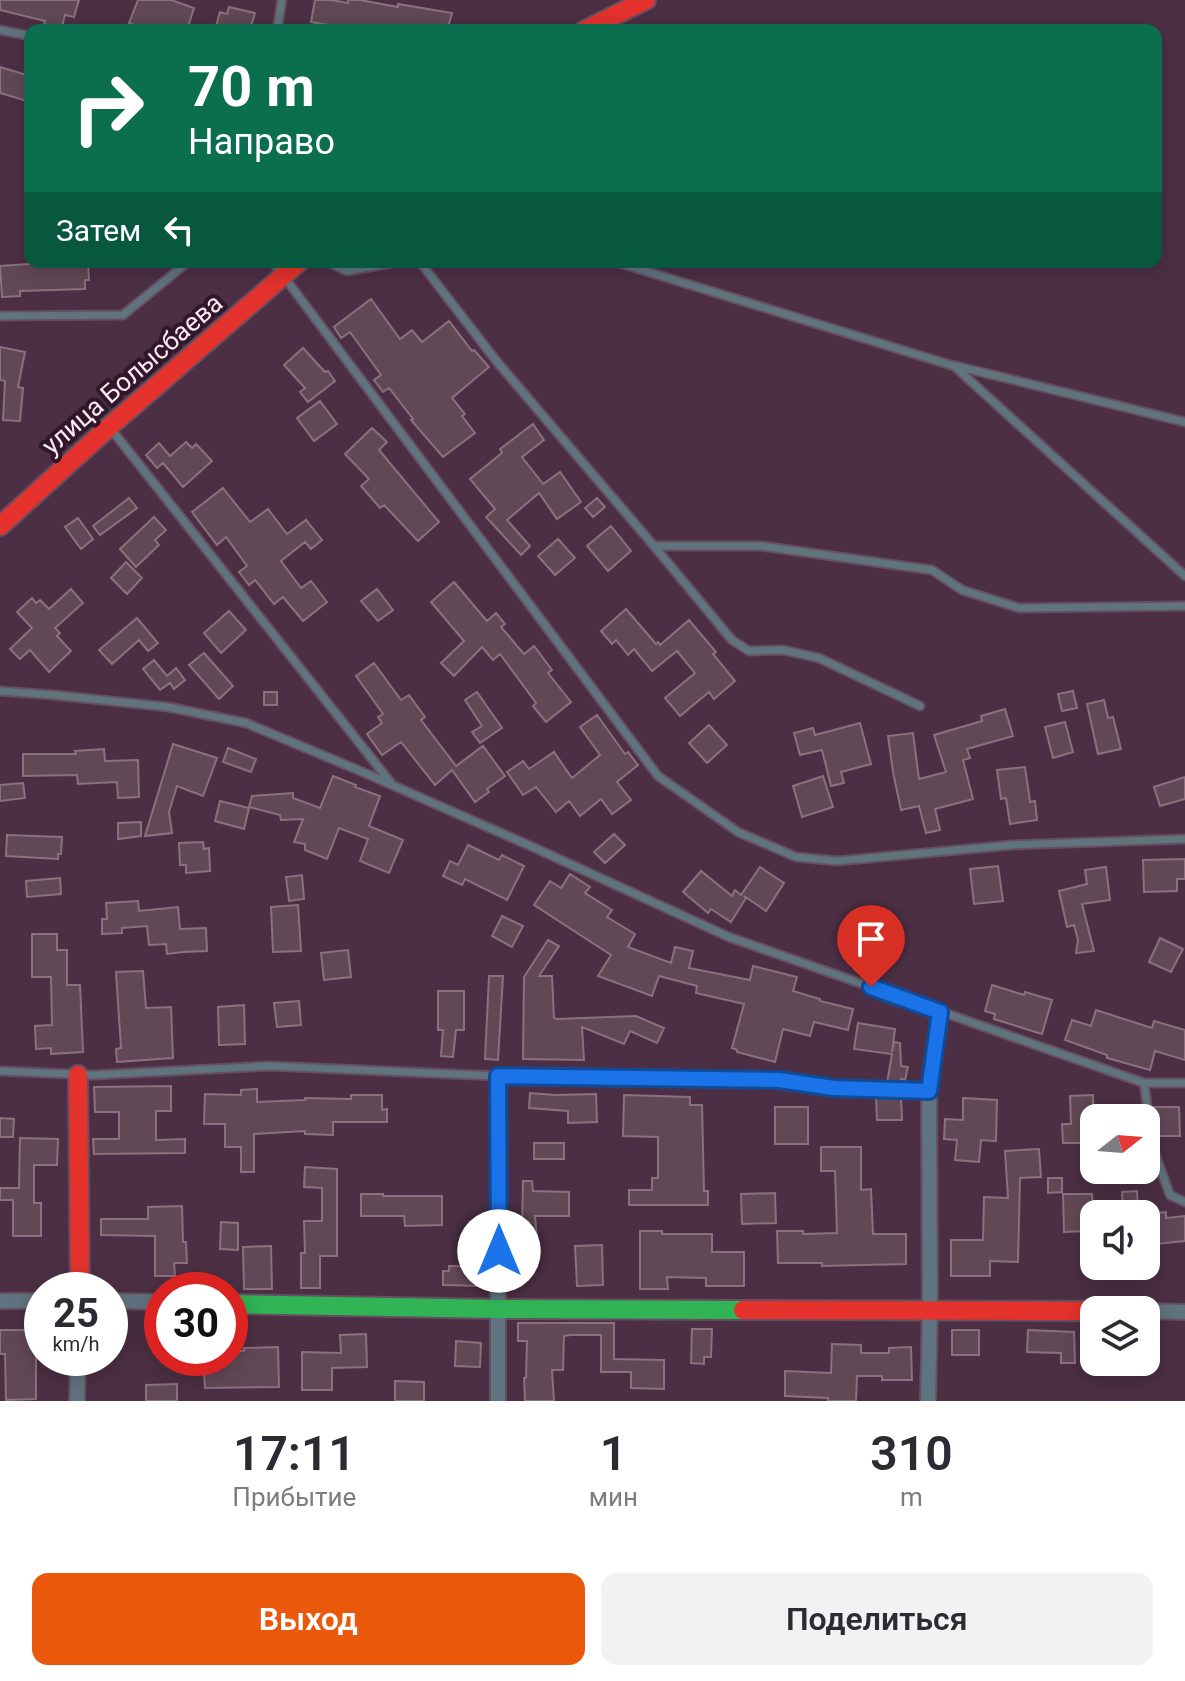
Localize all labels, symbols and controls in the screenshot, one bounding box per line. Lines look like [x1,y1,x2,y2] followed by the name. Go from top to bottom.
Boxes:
[188,54,315,120] text: 70 m
[56,56,160,160] icon: right
[188,121,335,163] text: Направо
[157,208,201,252] icon: left
[56,213,141,248] text: Затем
[36,288,228,460] street label: улица Болысбаева
[837,905,905,987] pin
[849,917,893,961] icon: arrive
[1080,1104,1160,1184] north arrow
[1080,1104,1160,1376] map controls
[1080,1200,1160,1280] button: sound
[457,1209,541,1293] position arrow
[144,1272,248,1376] speed limit sign: 30
[53,1290,99,1337] text: 25
[1080,1296,1160,1376] button: layers
[53,1332,99,1356] text: km/h
[233,1425,356,1482] text: 17:11
[600,1425,627,1482] text: 1
[870,1425,953,1482] text: 310
[232,1482,356,1512] text: Прибытие
[589,1482,638,1512] text: мин
[900,1482,923,1512] text: m
[32,1573,585,1665] button: Выход
[601,1573,1153,1665] button: Поделиться

